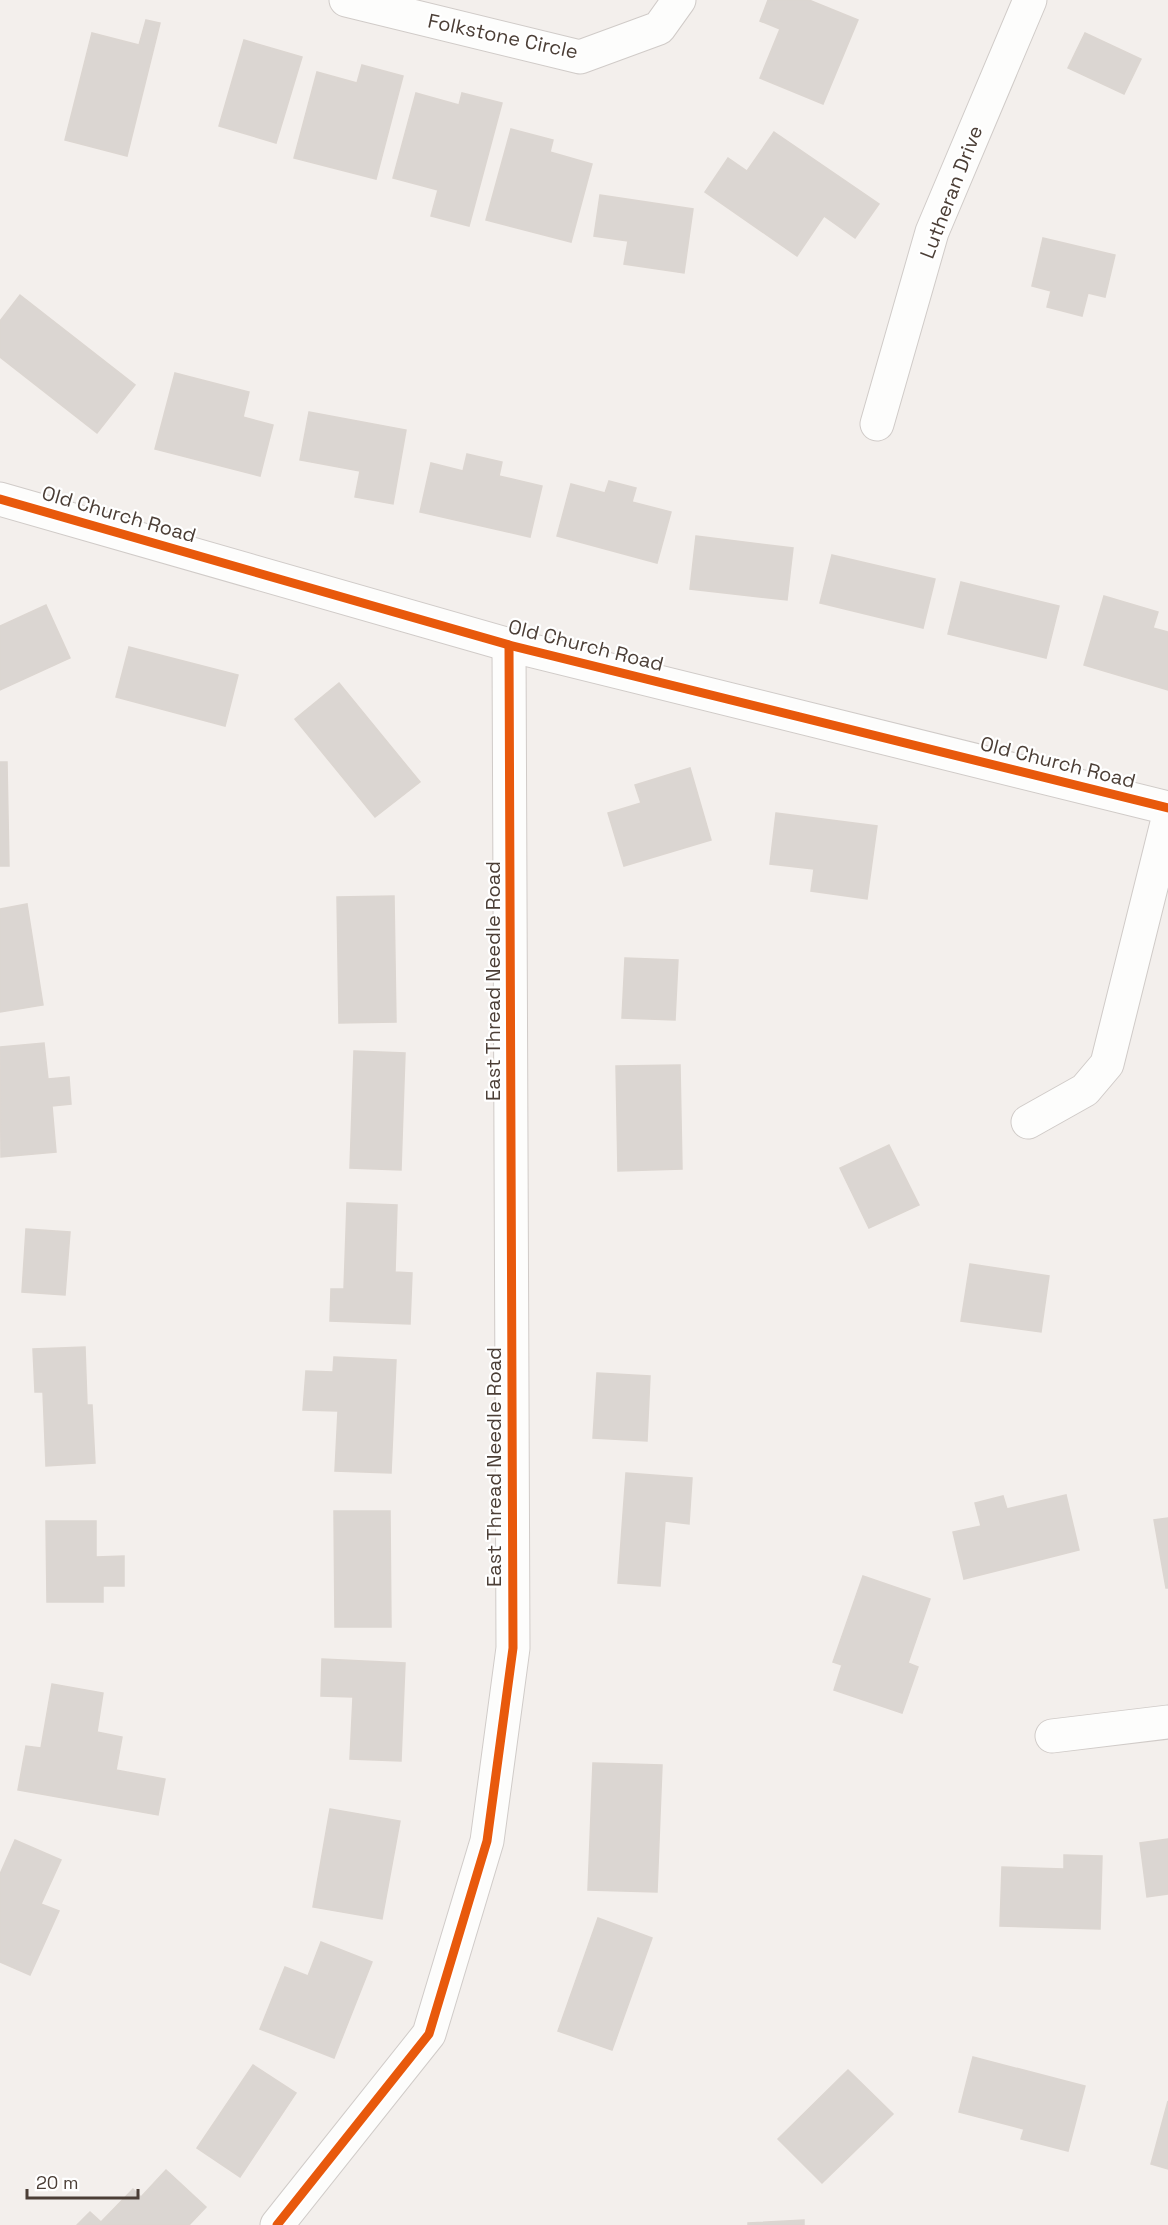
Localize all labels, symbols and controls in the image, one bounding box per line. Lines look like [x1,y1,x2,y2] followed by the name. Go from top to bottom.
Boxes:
[426,7,580,65] street label: Folkstone Circle
[914,122,988,262] street label: Lutheran Drive
[39,480,199,548] street label: Old Church Road
[506,613,666,677] street label: Old Church Road
[978,730,1138,794] street label: Old Church Road
[480,861,506,1101] street label: East Thread Needle Road
[481,1347,507,1587] street label: East Thread Needle Road
[27,2162,138,2200] scale bar
[36,2171,79,2194] text: 20 m

